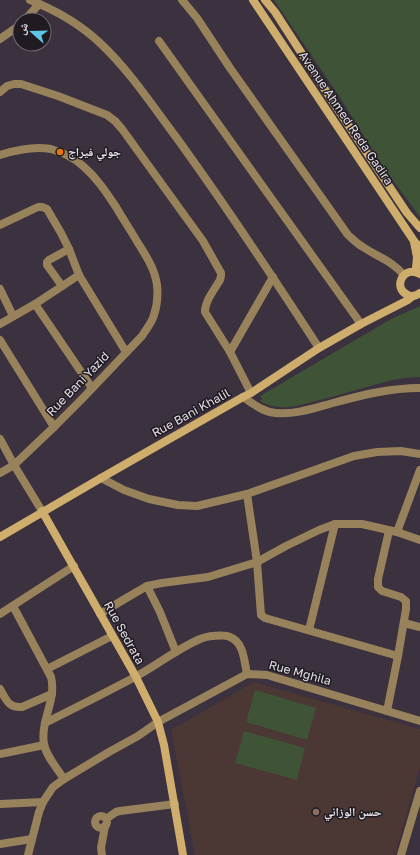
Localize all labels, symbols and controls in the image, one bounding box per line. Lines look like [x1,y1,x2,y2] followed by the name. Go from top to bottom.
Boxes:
[12,12,52,52] north arrow
[14,20,32,37] text: ش
[296,48,397,187] street label: Avenue Ahmed Reda Gadira
[68,144,121,162] place label: جولي فيراج
[55,147,65,157] marker: جولي فيراج
[43,348,112,419] street label: Rue Bani Yazid
[149,385,233,440] street label: Rue Bani Khalil
[101,599,148,667] street label: Rue Sedrata
[267,657,333,688] street label: Rue Mghila
[324,804,382,822] place label: حسن الوزاني
[311,807,321,817] marker: حسن الوزاني

